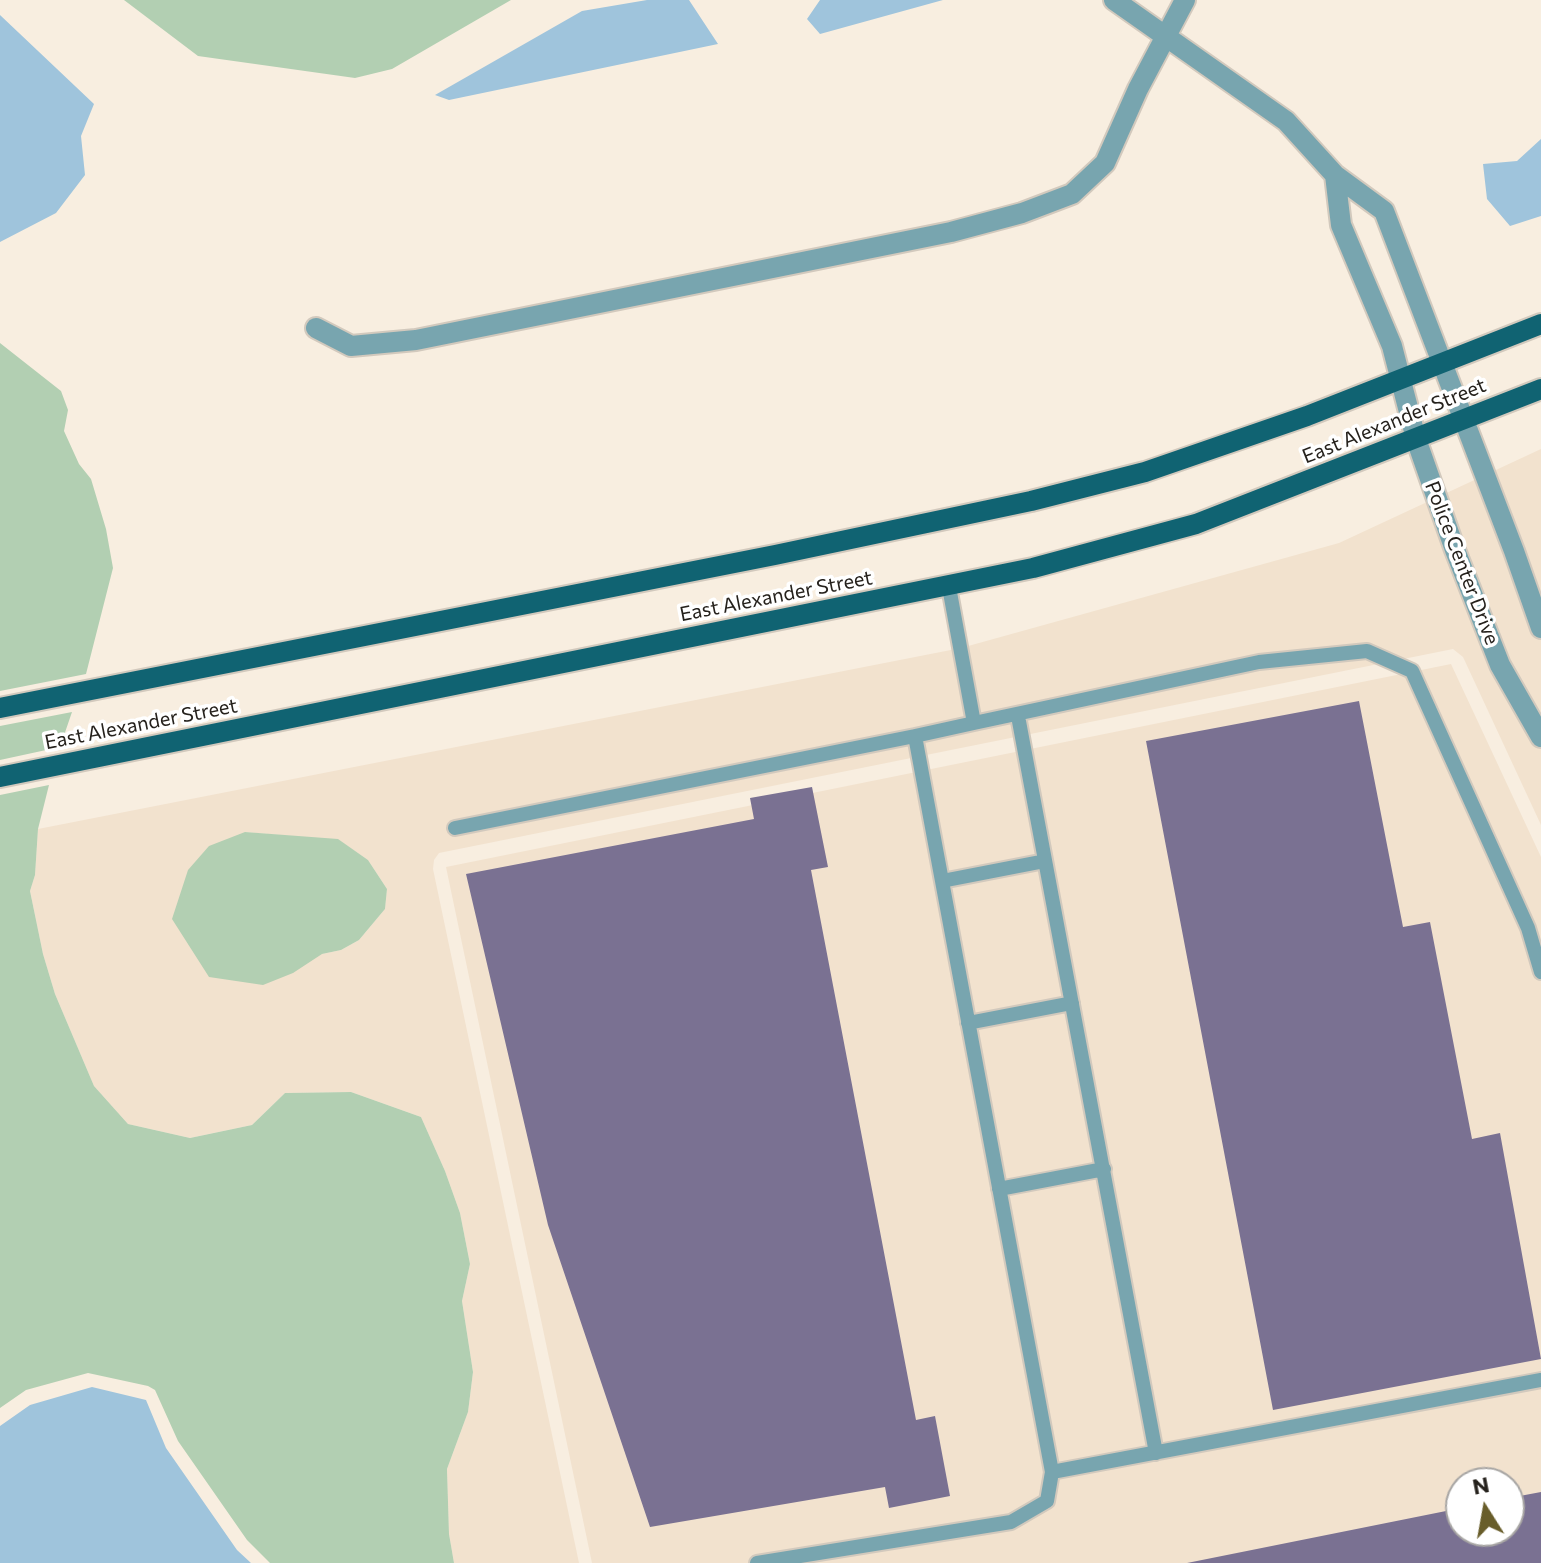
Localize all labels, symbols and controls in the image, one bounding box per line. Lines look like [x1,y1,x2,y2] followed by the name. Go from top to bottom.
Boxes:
[1299,373,1489,469] street label: East Alexander Street
[1420,478,1504,648] street label: Police Center Drive
[678,566,874,626] street label: East Alexander Street
[43,694,239,754] street label: East Alexander Street
[1445,1467,1525,1547] north arrow
[1470,1470,1491,1500] text: N

